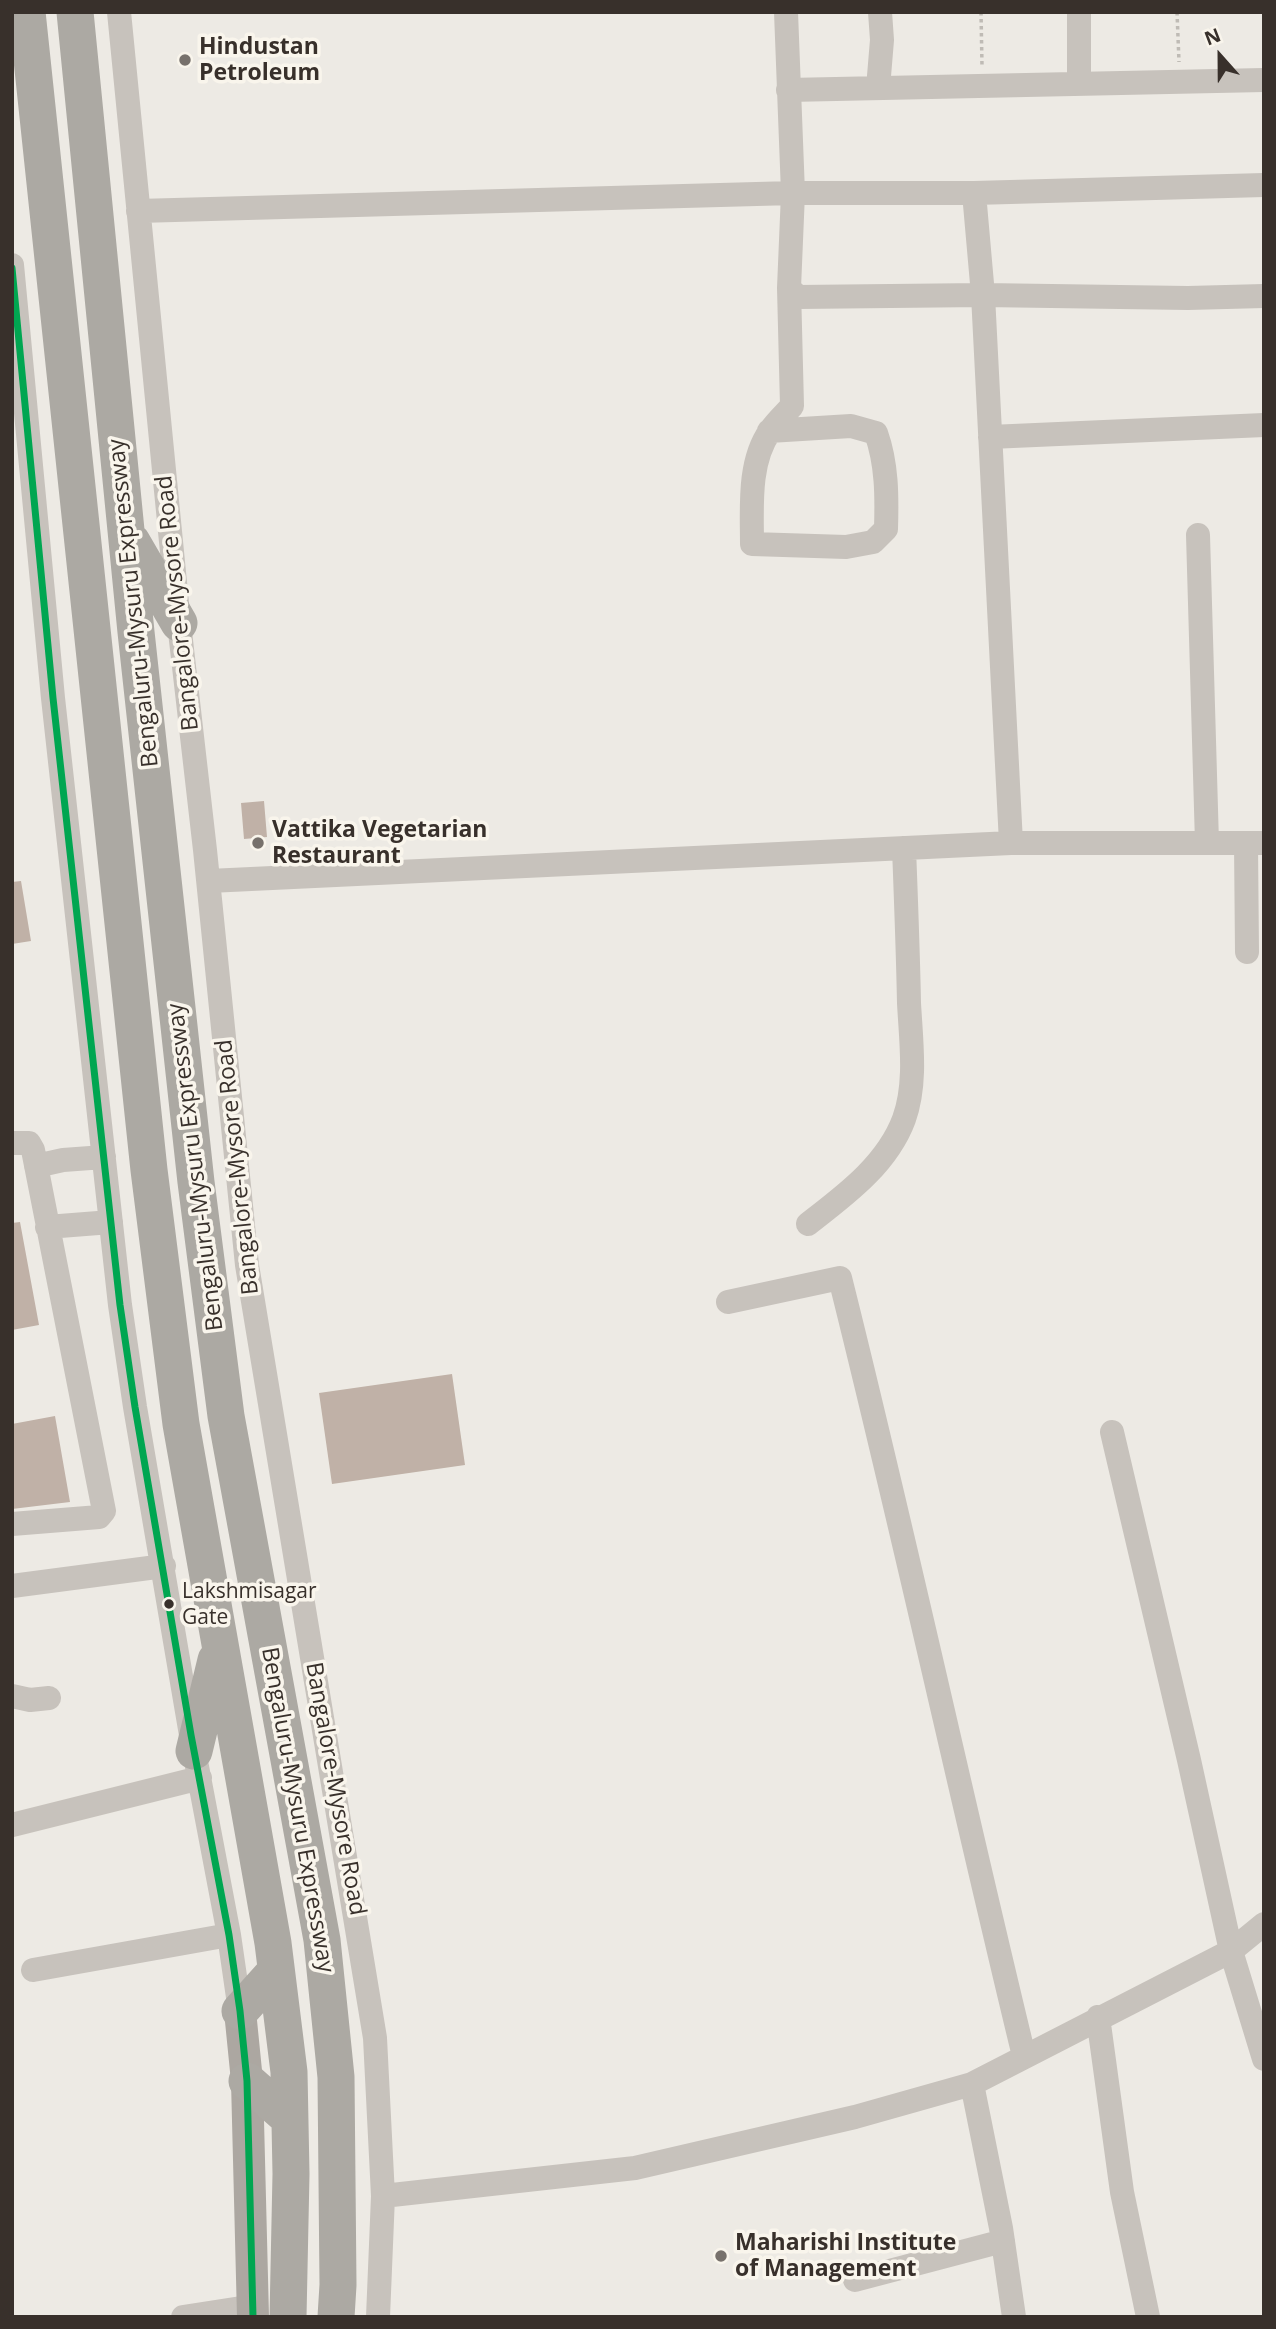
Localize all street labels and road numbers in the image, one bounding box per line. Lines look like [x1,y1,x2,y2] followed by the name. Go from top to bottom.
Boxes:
[103,437,165,769] street label: Bengaluru-Mysuru Expressway
[151,474,205,732] street label: Bangalore-Mysore Road
[162,1002,230,1332] street label: Bengaluru-Mysuru Expressway
[211,1038,265,1296] street label: Bangalore-Mysore Road
[255,1645,339,1975] street label: Bengaluru-Mysuru Expressway
[299,1660,371,1918] street label: Bangalore-Mysore Road

